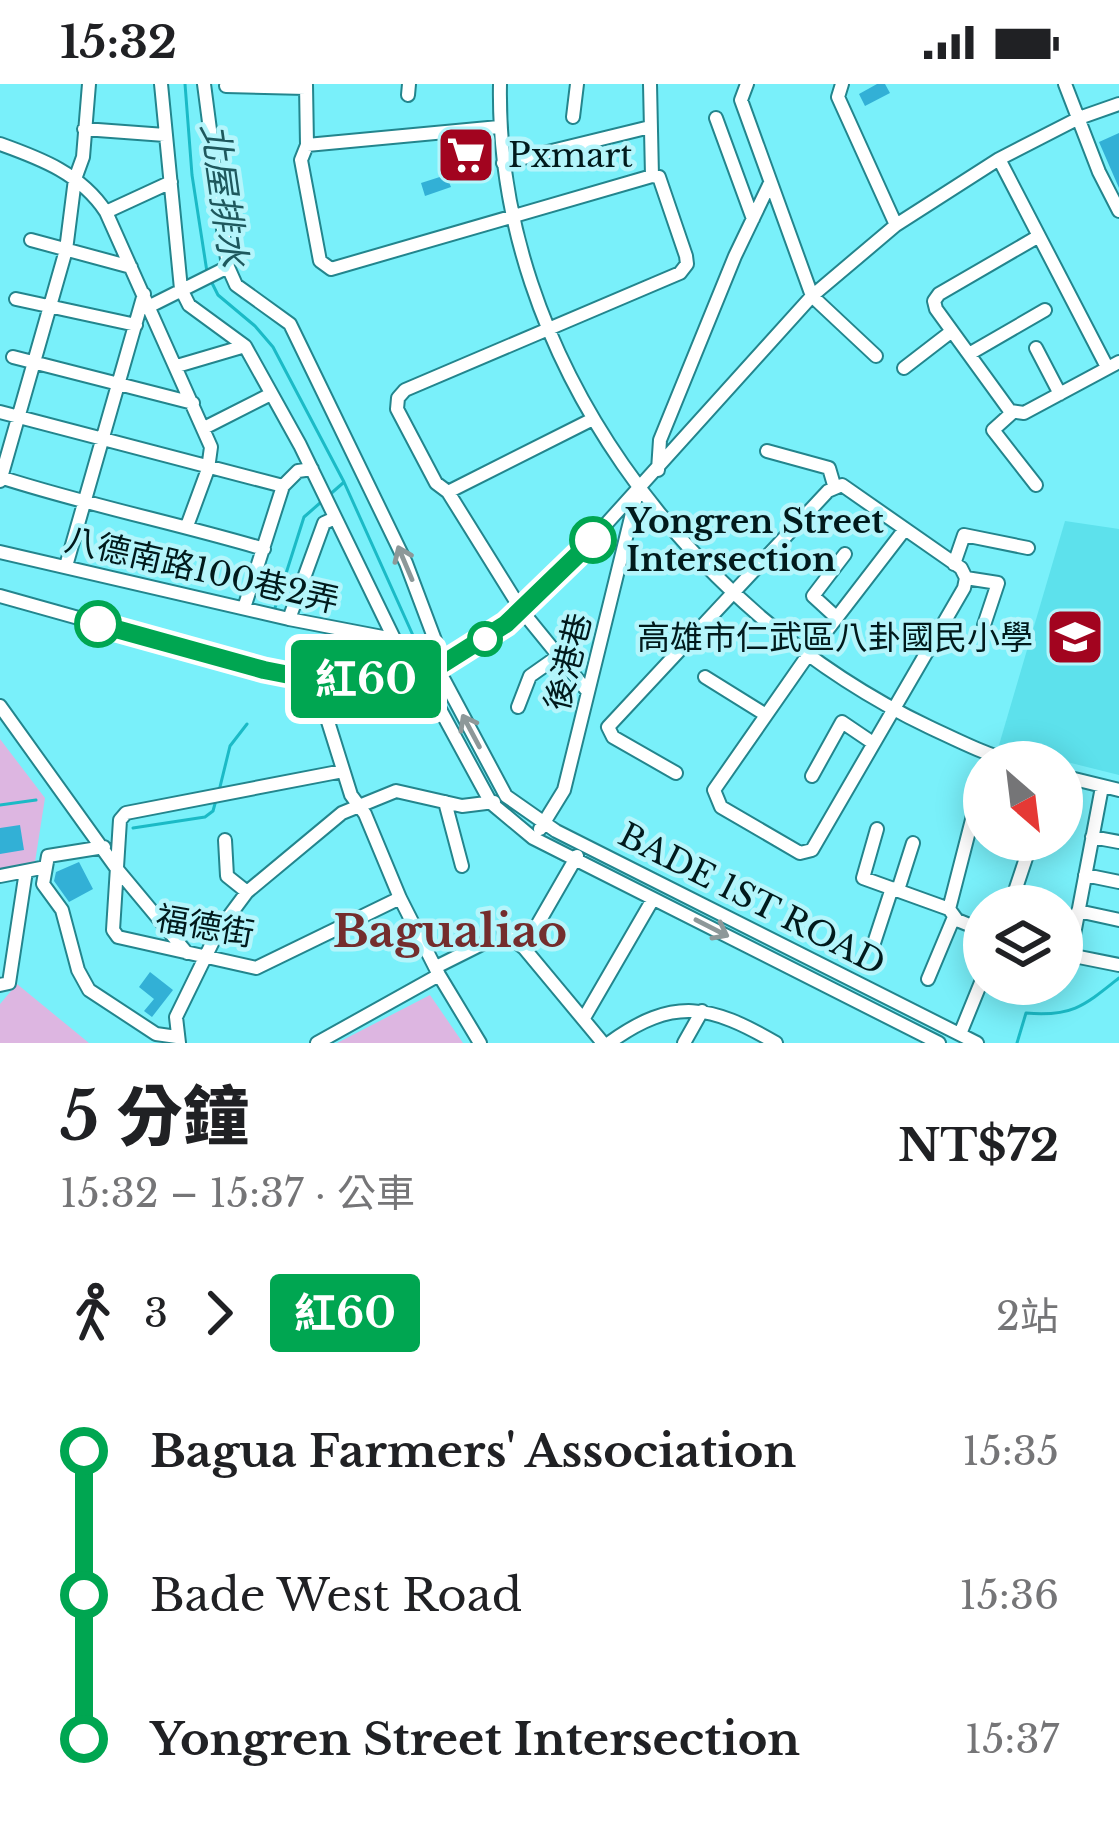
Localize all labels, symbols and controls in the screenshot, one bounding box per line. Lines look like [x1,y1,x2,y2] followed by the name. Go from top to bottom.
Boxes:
[60,14,177,70] text: 15:32
[192,121,257,271] water label: 北屋排水
[435,124,497,186] supermarket icon: Pxmart
[508,135,633,176] place label: Pxmart
[625,501,884,580] place label: Yongren Street Intersection
[571,518,615,562] marker: Yongren Street Intersection
[61,519,343,621] street label: 八德南路100巷2弄
[393,545,414,582] one-way arrow
[76,602,120,646] unlabelled marker
[1044,606,1106,668] school or university icon: 高雄市仁武區八卦國民小學
[536,609,600,715] street label: 後港巷
[637,617,1033,658] place label: 高雄市仁武區八卦國民小學
[469,623,501,655] unlabelled marker
[297,640,435,718] line badge: 紅60
[315,653,417,705] text: 紅60
[459,714,482,749] one-way arrow
[963,741,1083,861] north arrow
[963,741,1083,1005] map controls
[612,814,892,984] street label: BADE 1ST ROAD
[963,885,1083,1005] button: layers
[153,897,257,955] street label: 福德街
[333,903,567,959] district label: Bagualiao
[694,918,729,941] one-way arrow
[60,1076,249,1158] text: 5 分鐘
[898,1117,1059,1173] text: NT$72
[60,1169,415,1218] text: 15:32 – 15:37 · 公車
[60,1280,126,1346] icon: walk
[186,1280,252,1346] icon: forward
[294,1287,396,1339] text: 紅60
[144,1289,168,1338] text: 3
[996,1292,1059,1341] text: 2站
[150,1423,796,1479] text: Bagua Farmers' Association
[962,1427,1059,1476] text: 15:35
[150,1567,522,1623] text: Bade West Road
[959,1571,1059,1620] text: 15:36
[150,1711,800,1767] text: Yongren Street Intersection
[965,1715,1059,1764] text: 15:37

